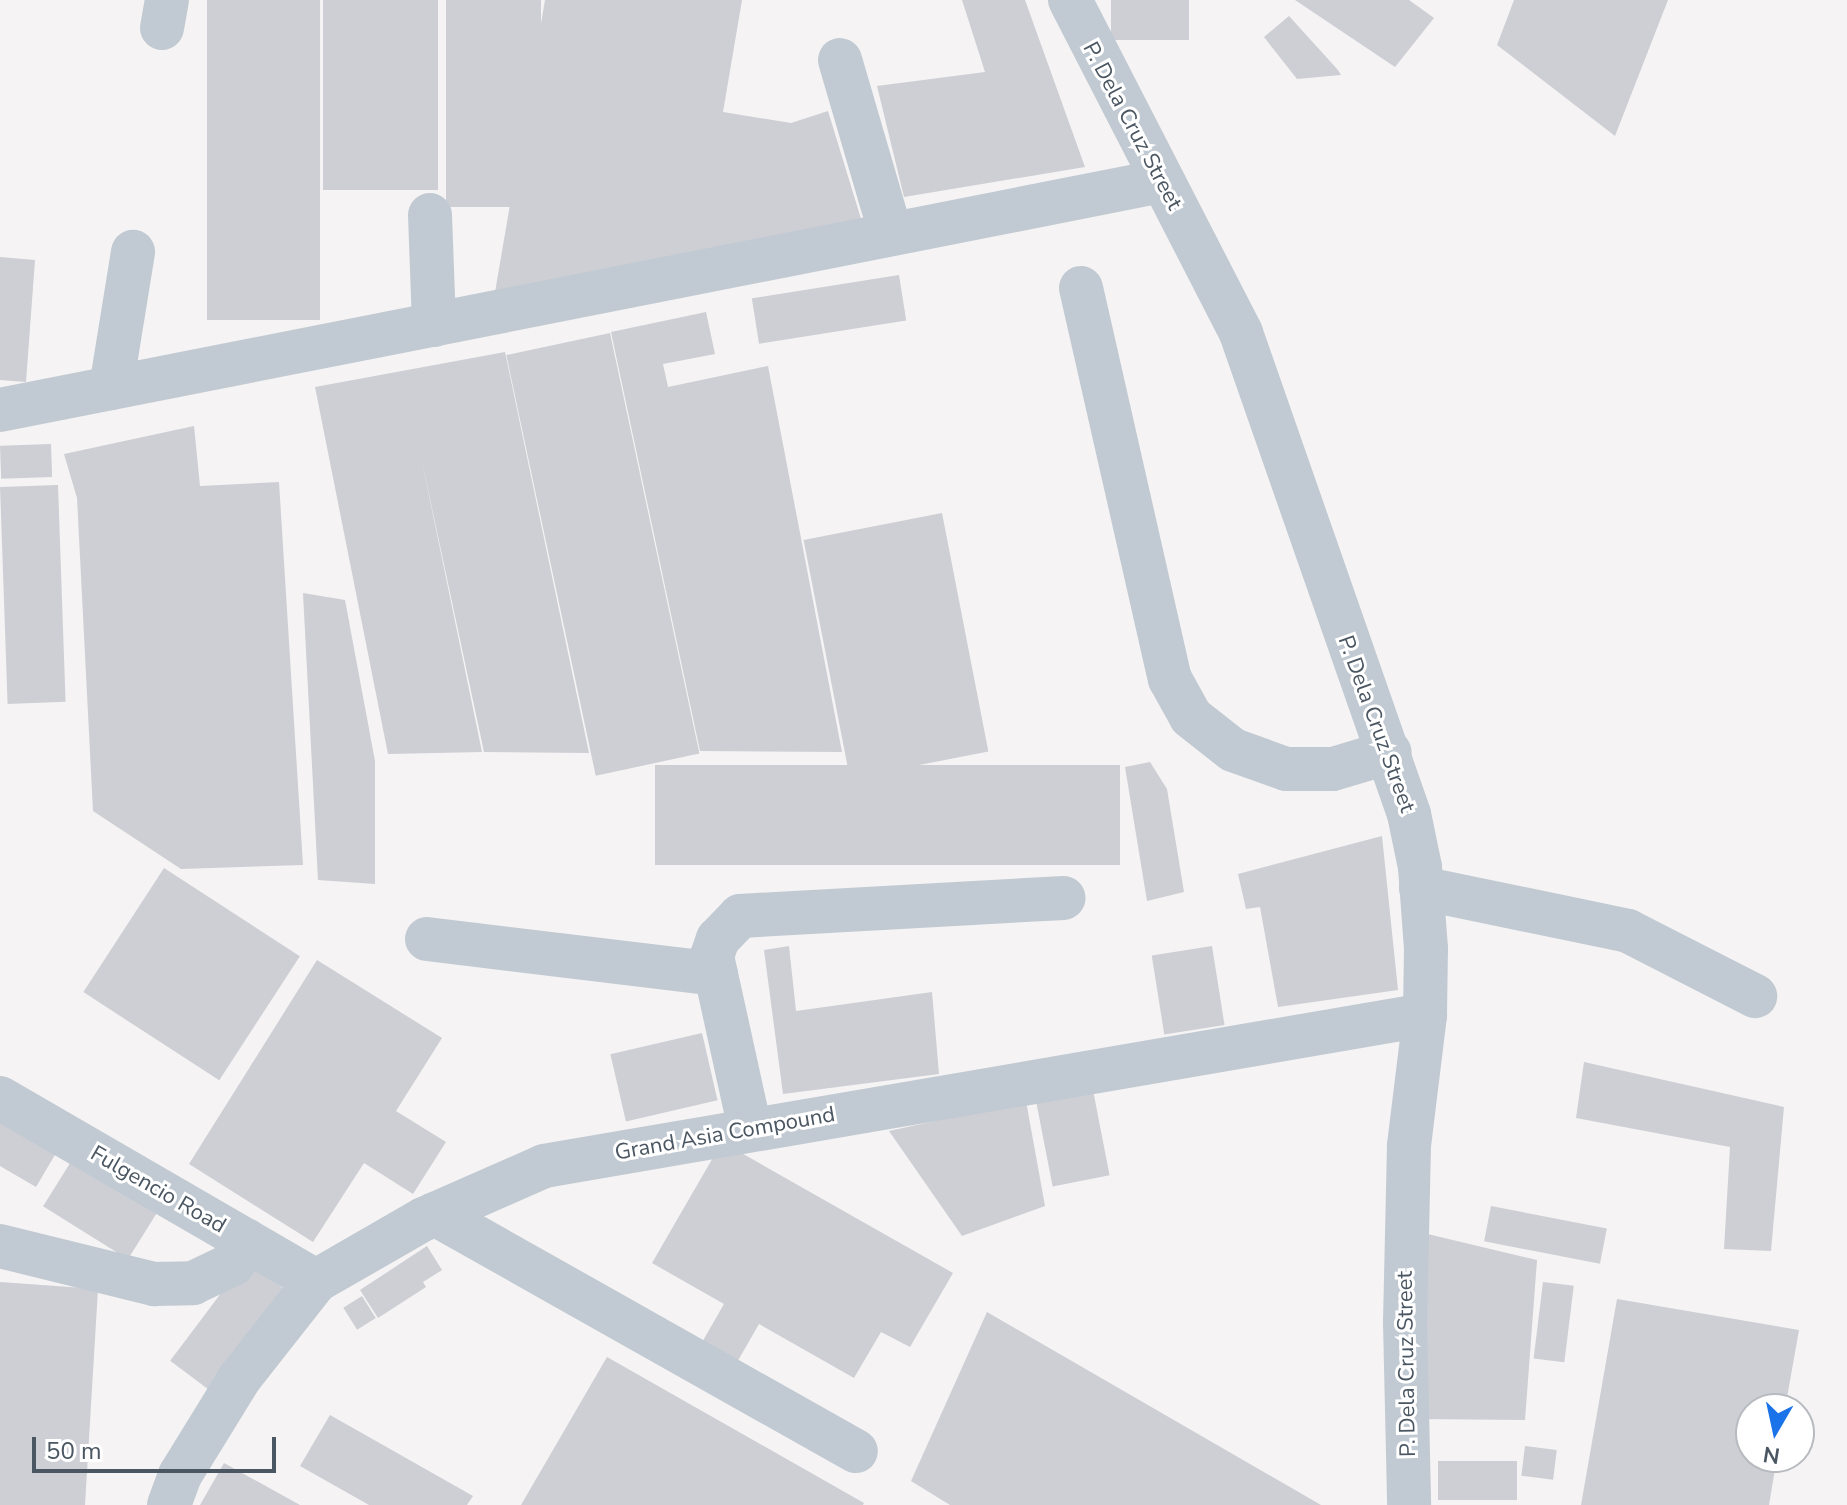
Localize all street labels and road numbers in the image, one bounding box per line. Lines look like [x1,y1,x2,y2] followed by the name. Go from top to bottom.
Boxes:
[1077,38,1187,214] street label: P. Dela Cruz Street
[1332,632,1420,816] street label: P. Dela Cruz Street
[613,1102,837,1166] street label: Grand Asia Compound
[86,1141,230,1239] street label: Fulgencio Road
[1392,1271,1422,1457] street label: P. Dela Cruz Street

